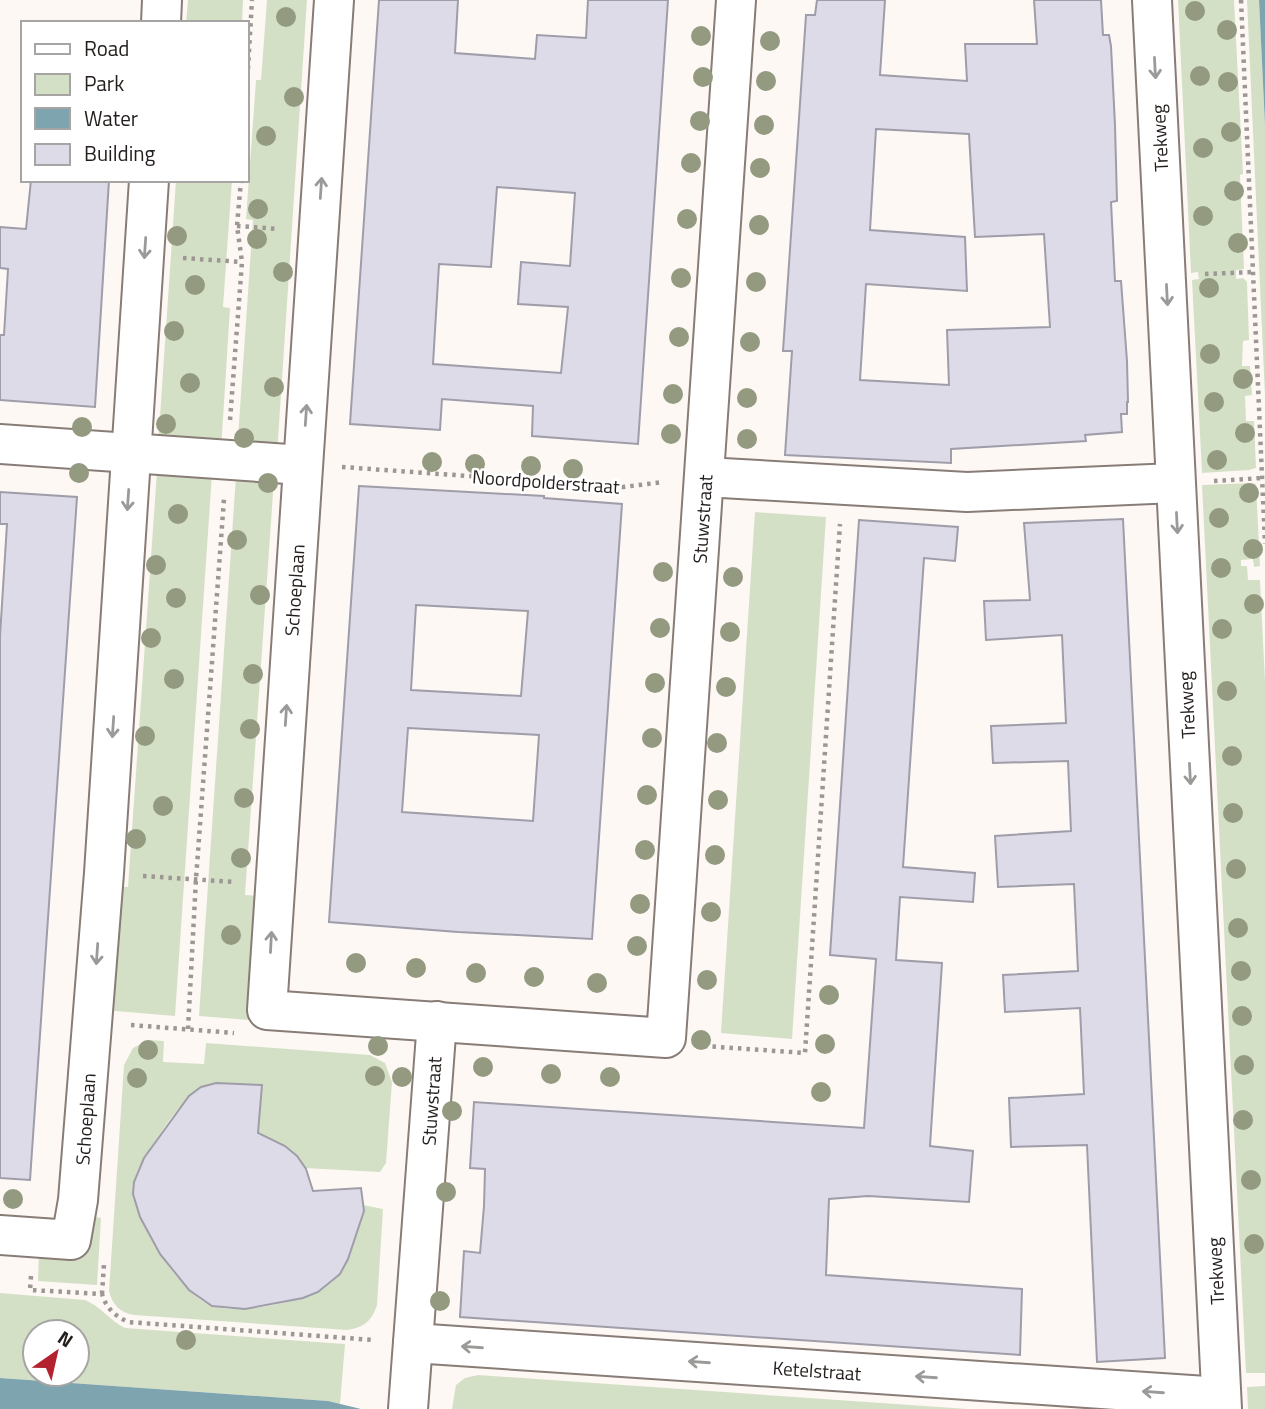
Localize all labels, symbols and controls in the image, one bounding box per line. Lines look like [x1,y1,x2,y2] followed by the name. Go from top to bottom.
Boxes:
[21,21,248,182] legend
[84,32,129,64] text: Road
[1149,56,1162,79] one-way arrow
[84,67,124,99] text: Park
[84,102,138,134] text: Water
[1143,103,1175,172] street label: Trekweg
[84,137,156,169] text: Building
[315,177,328,199] one-way arrow
[138,237,151,259] one-way arrow
[1160,284,1173,307] one-way arrow
[300,404,313,426] one-way arrow
[471,461,621,501] street label: Noordpolderstraat
[684,473,720,564] street label: Stuwstraat
[121,488,134,511] one-way arrow
[1171,511,1184,534] one-way arrow
[276,543,312,637] street label: Schoeplaan
[1170,670,1202,739] street label: Trekweg
[280,704,293,727] one-way arrow
[106,715,119,738] one-way arrow
[1183,763,1196,786] one-way arrow
[265,931,278,954] one-way arrow
[90,942,103,965] one-way arrow
[413,1055,449,1146] street label: Stuwstraat
[67,1072,103,1166] street label: Schoeplaan
[1199,1236,1231,1305] street label: Trekweg
[21,1318,91,1388] north arrow
[52,1323,79,1354] text: N
[461,1340,484,1353] one-way arrow
[772,1352,862,1388] street label: Ketelstraat
[688,1355,711,1368] one-way arrow
[915,1370,938,1383] one-way arrow
[1142,1385,1165,1398] one-way arrow

